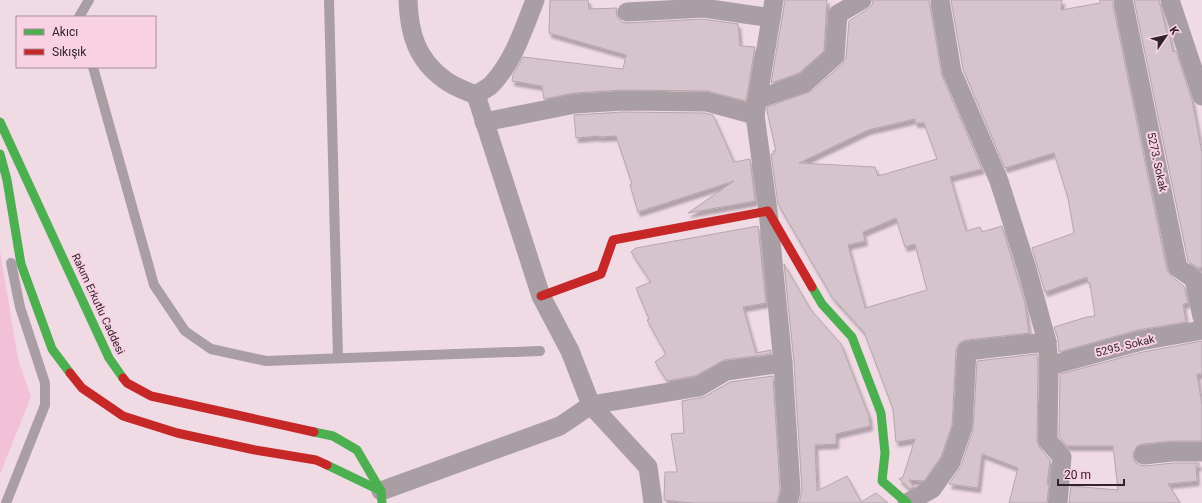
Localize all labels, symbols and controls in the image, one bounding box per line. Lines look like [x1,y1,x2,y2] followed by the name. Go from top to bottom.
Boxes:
[16,16,156,68] legend
[1146,16,1186,56] north arrow
[1167,24,1182,38] text: K
[52,25,78,39] text: Akıcı
[52,45,87,59] text: Sıkışık
[1144,131,1170,193] street label: 5273. Sokak
[69,251,127,357] street label: Rakım Erkutlu Caddesi
[1094,332,1156,360] street label: 5295. Sokak
[1058,461,1124,487] scale bar
[1064,468,1091,482] text: 20 m

